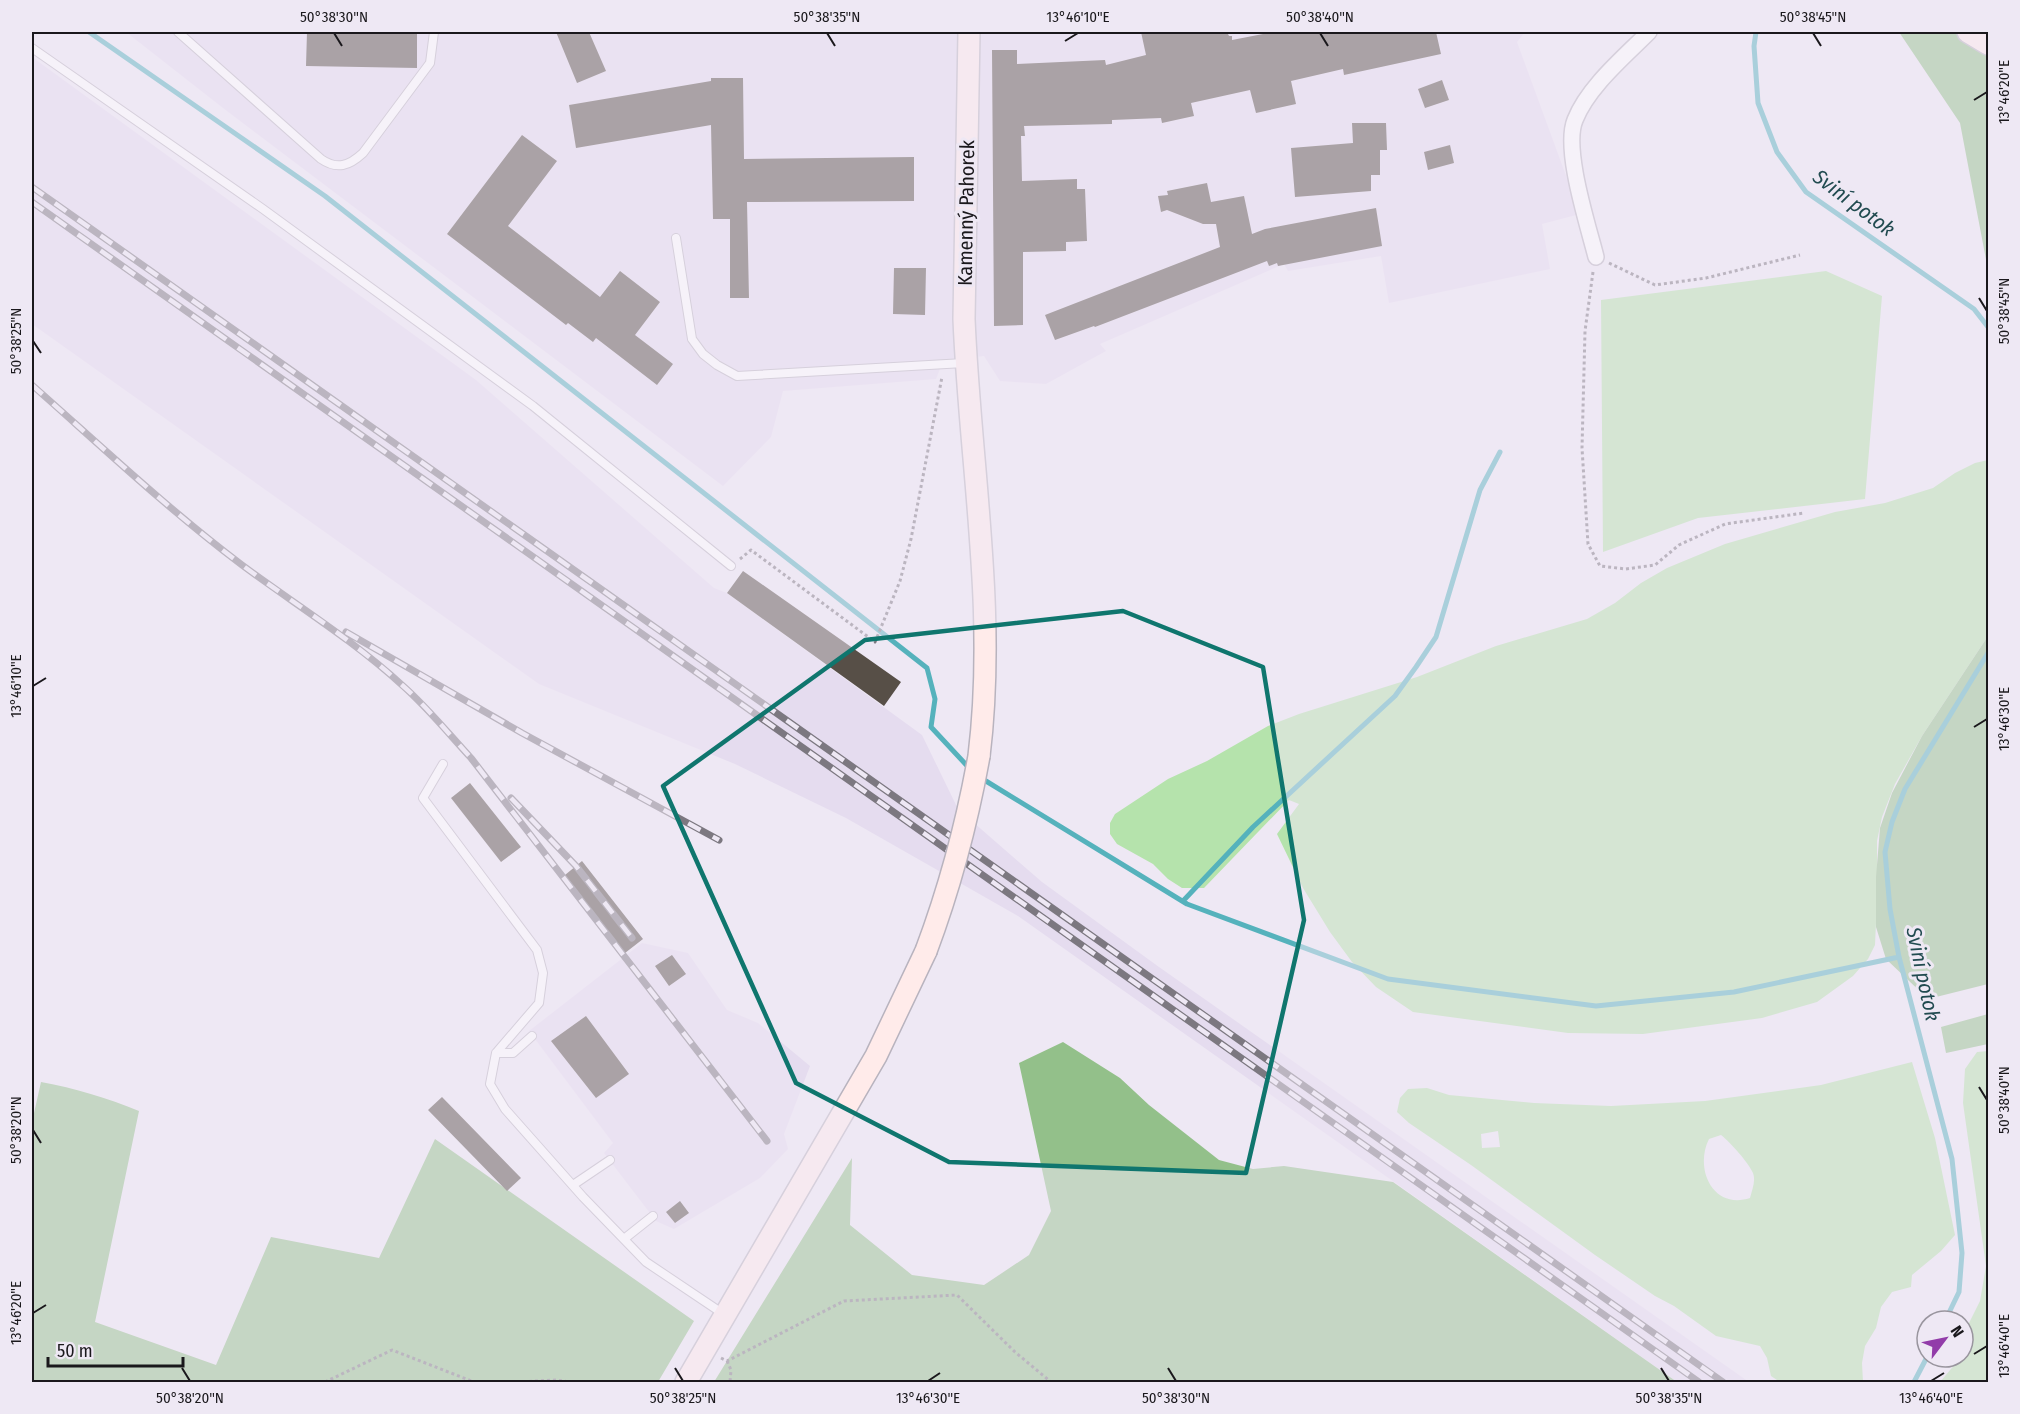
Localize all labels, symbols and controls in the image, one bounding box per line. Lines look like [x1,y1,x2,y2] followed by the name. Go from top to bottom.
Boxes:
[300,8,368,26] text: 50°38'30"N
[794,8,860,26] text: 50°38'35"N
[1046,8,1110,26] text: 13°46'10"E
[1286,8,1354,26] text: 50°38'40"N
[1780,8,1846,26] text: 50°38'45"N
[1995,60,2013,124] text: 13°46'20"E
[953,139,979,286] street label: Kamenný Pahorek
[1807,163,1900,242] water label: Sviní potok
[1995,278,2013,344] text: 50°38'45"N
[7,308,25,374] text: 50°38'25"N
[7,654,25,718] text: 13°46'10"E
[1995,687,2013,751] text: 13°46'30"E
[1900,924,1946,1023] water label: Sviní potok
[1995,1066,2013,1134] text: 50°38'40"N
[7,1096,25,1164] text: 50°38'20"N
[7,1281,25,1345] text: 13°46'20"E
[1915,1309,1975,1369] north arrow
[1995,1314,2013,1378] text: 13°46'40"E
[1947,1322,1968,1340] text: N
[48,1330,183,1368] scale bar
[57,1340,93,1362] text: 50 m
[156,1389,224,1407] text: 50°38'20"N
[650,1389,716,1407] text: 50°38'25"N
[896,1389,960,1407] text: 13°46'30"E
[1142,1389,1210,1407] text: 50°38'30"N
[1636,1389,1702,1407] text: 50°38'35"N
[1899,1389,1963,1407] text: 13°46'40"E

